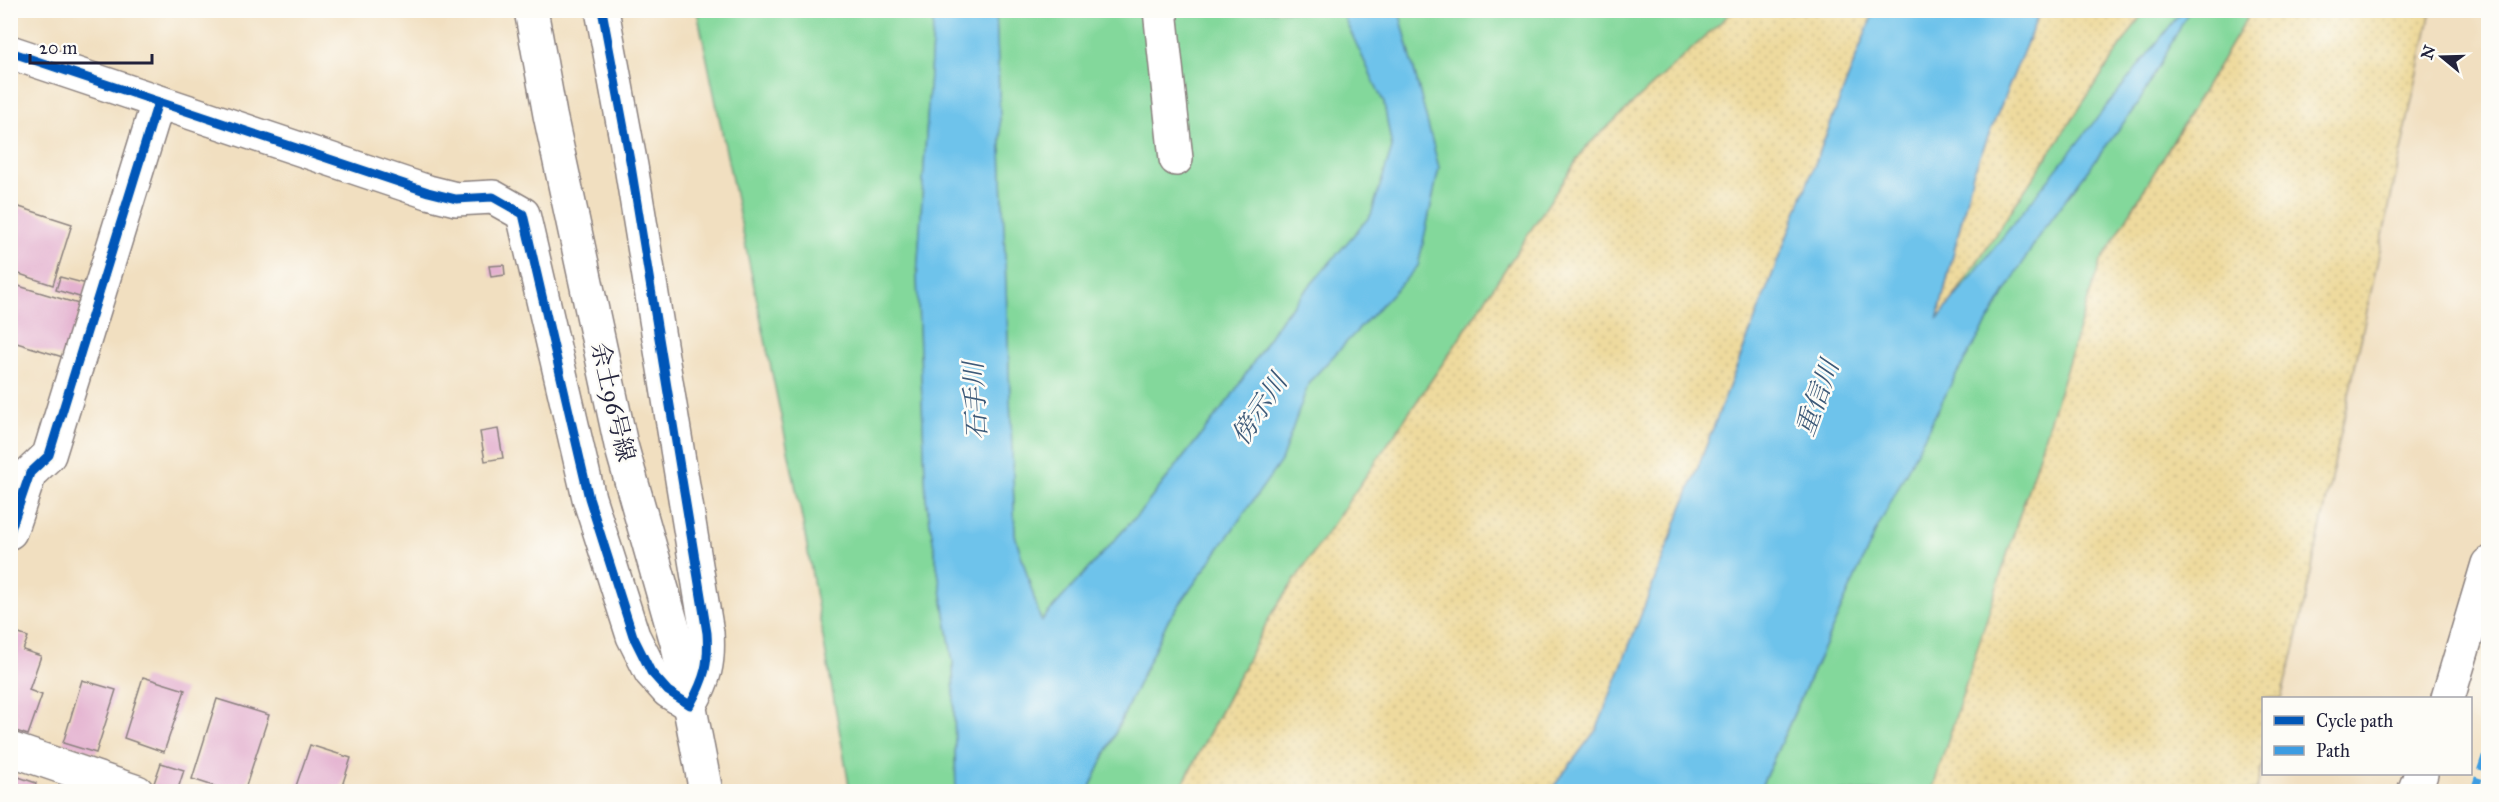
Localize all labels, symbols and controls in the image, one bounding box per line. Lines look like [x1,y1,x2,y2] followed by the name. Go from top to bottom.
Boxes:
[30,27,152,65] scale bar
[2412,27,2472,87] north arrow
[39,37,77,59] text: 20 m
[2417,42,2440,62] text: N
[585,340,641,464] street label: 余土96号線
[1789,353,1846,440] water label: 重信川
[957,358,993,441] water label: 石手川
[1224,365,1295,450] water label: 傍示川
[2262,697,2472,775] legend
[2316,710,2393,732] text: Cycle path
[2316,740,2350,762] text: Path

